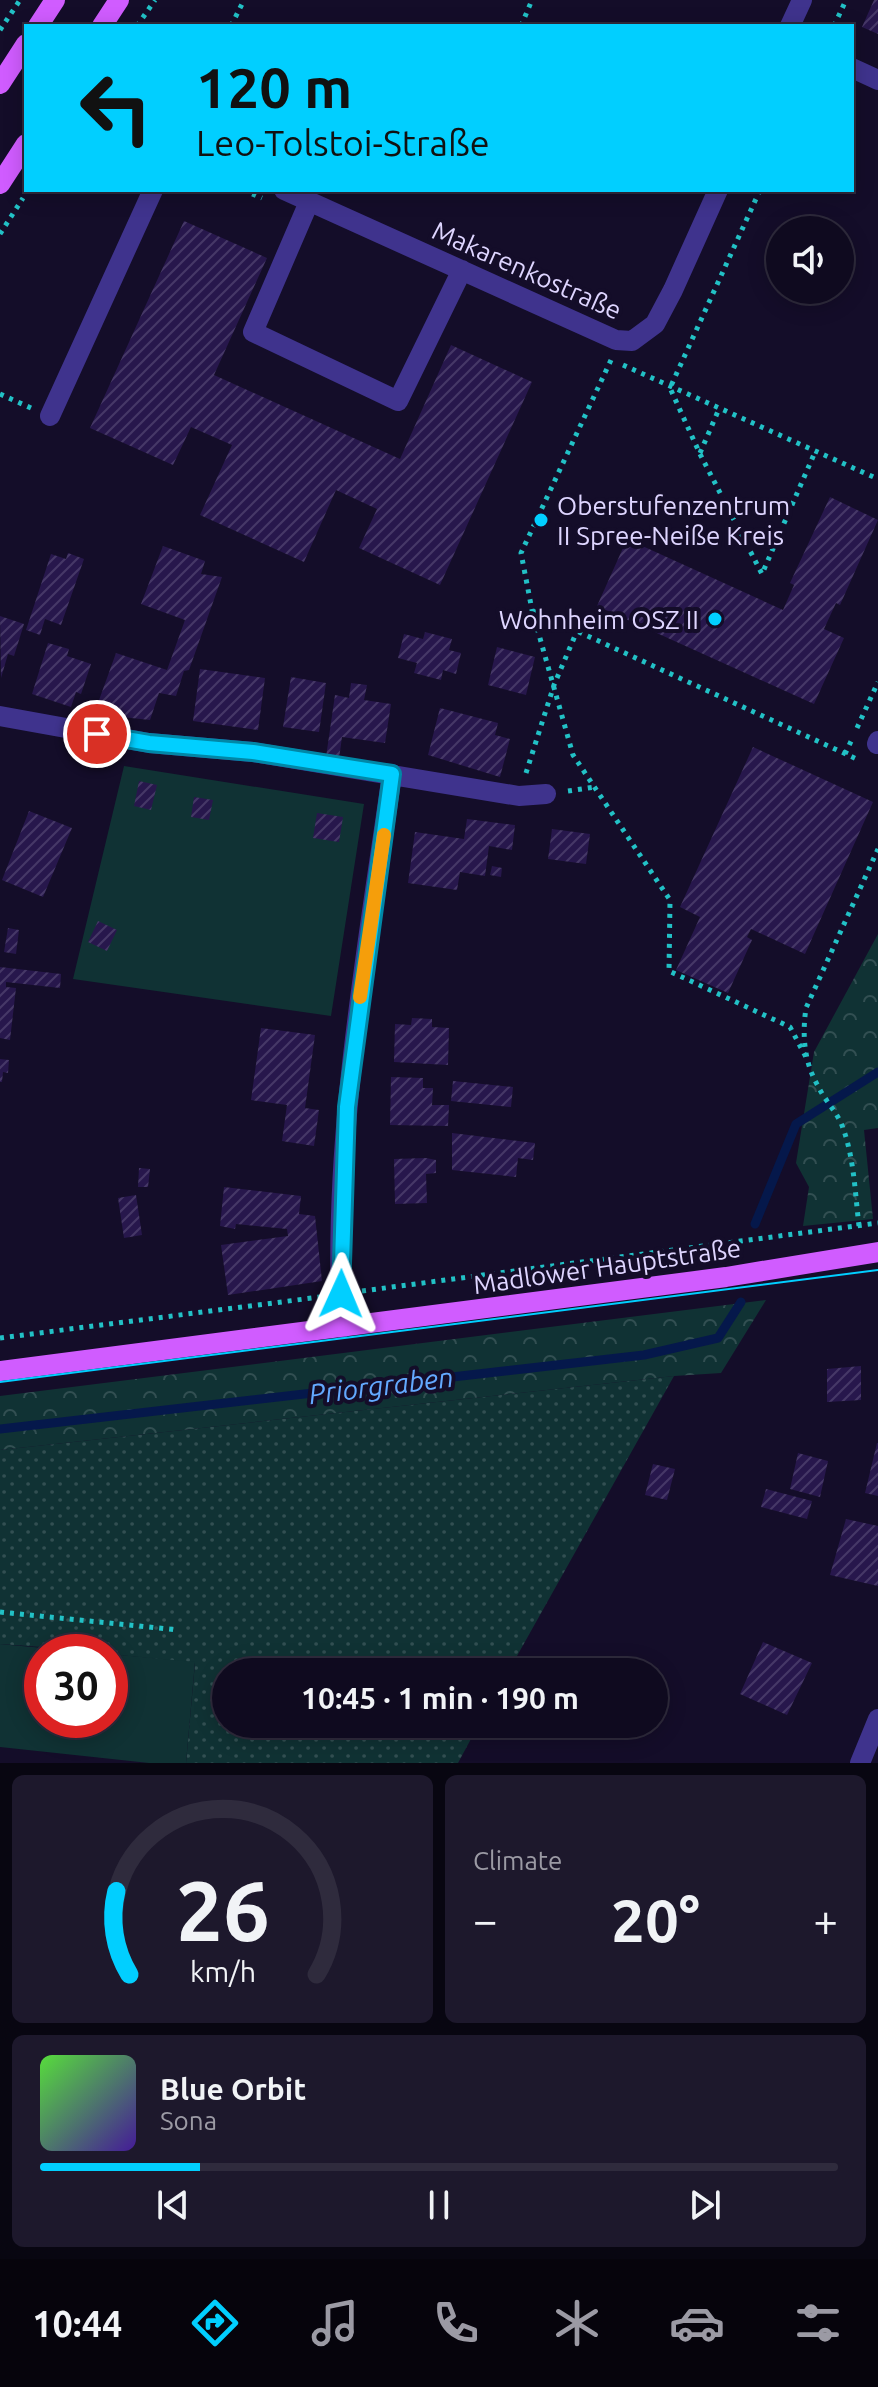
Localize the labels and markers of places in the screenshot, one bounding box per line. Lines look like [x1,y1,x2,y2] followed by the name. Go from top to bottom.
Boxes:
[557,491,790,550] place label: Oberstufenzentrum II Spree-Neiße Kreis
[532,511,550,529] marker: Oberstufenzentrum II Spree-Neiße Kreis
[499,605,699,634] place label: Wohnheim OSZ II
[706,610,724,628] marker: Wohnheim OSZ II
[63,700,131,768] pin

